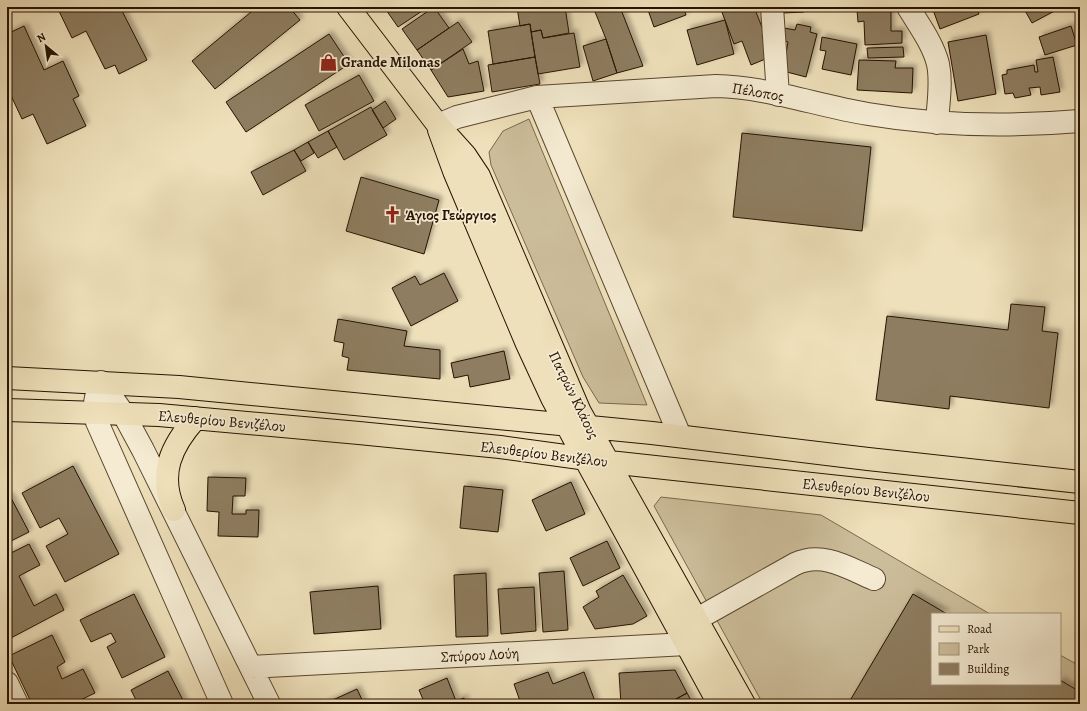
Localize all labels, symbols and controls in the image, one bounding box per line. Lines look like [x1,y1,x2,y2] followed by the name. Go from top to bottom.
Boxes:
[26,26,66,66] north arrow
[34,29,49,46] text: N
[318,52,338,72] shop icon: Grande Milonas
[341,52,440,72] place label: Grande Milonas
[731,78,785,106] street label: Πέλοπος
[382,205,402,225] church icon: Άγιος Γεώργιος
[405,205,496,225] place label: Άγιος Γεώργιος
[544,348,604,442] street label: Πατρών Κλάους
[157,405,287,437] street label: Ελευθερίου Βενιζέλου
[479,436,609,472] street label: Ελευθερίου Βενιζέλου
[801,473,931,507] street label: Ελευθερίου Βενιζέλου
[931,613,1061,685] legend
[967,621,993,637] text: Road
[967,641,990,657] text: Park
[440,643,520,667] street label: Σπύρου Λούη
[967,661,1009,677] text: Building

